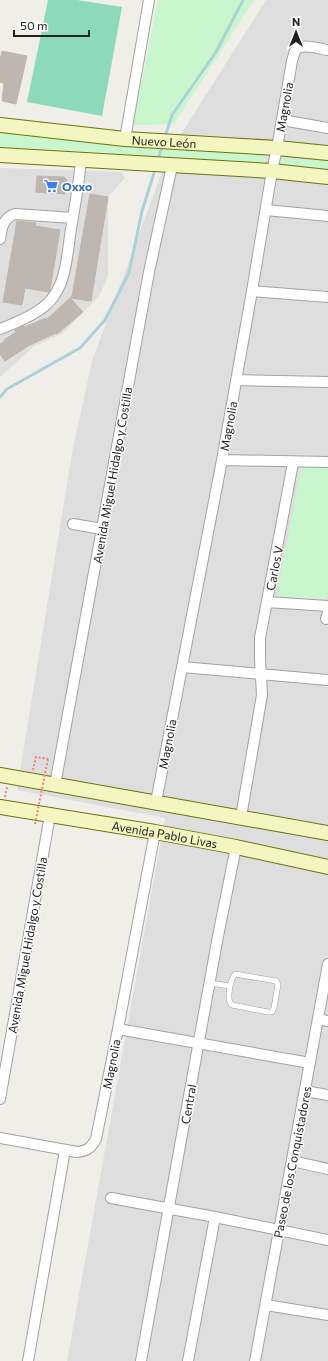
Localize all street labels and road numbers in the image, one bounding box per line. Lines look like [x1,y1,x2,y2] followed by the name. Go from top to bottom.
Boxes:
[273,81,295,133] street label: Magnolia
[131,132,197,150] street label: Nuevo León
[90,386,134,564] street label: Avenida Miguel Hidalgo y Costilla
[217,400,239,452] street label: Magnolia
[263,544,285,592] street label: Carlos V
[155,718,179,770] street label: Magnolia
[111,818,219,850] street label: Avenida Pablo Livas
[5,856,49,1034] street label: Avenida Miguel Hidalgo y Costilla
[99,1038,123,1090] street label: Magnolia
[178,1083,198,1125] street label: Central
[270,1085,314,1239] street label: Paseo de los Conquistadores

